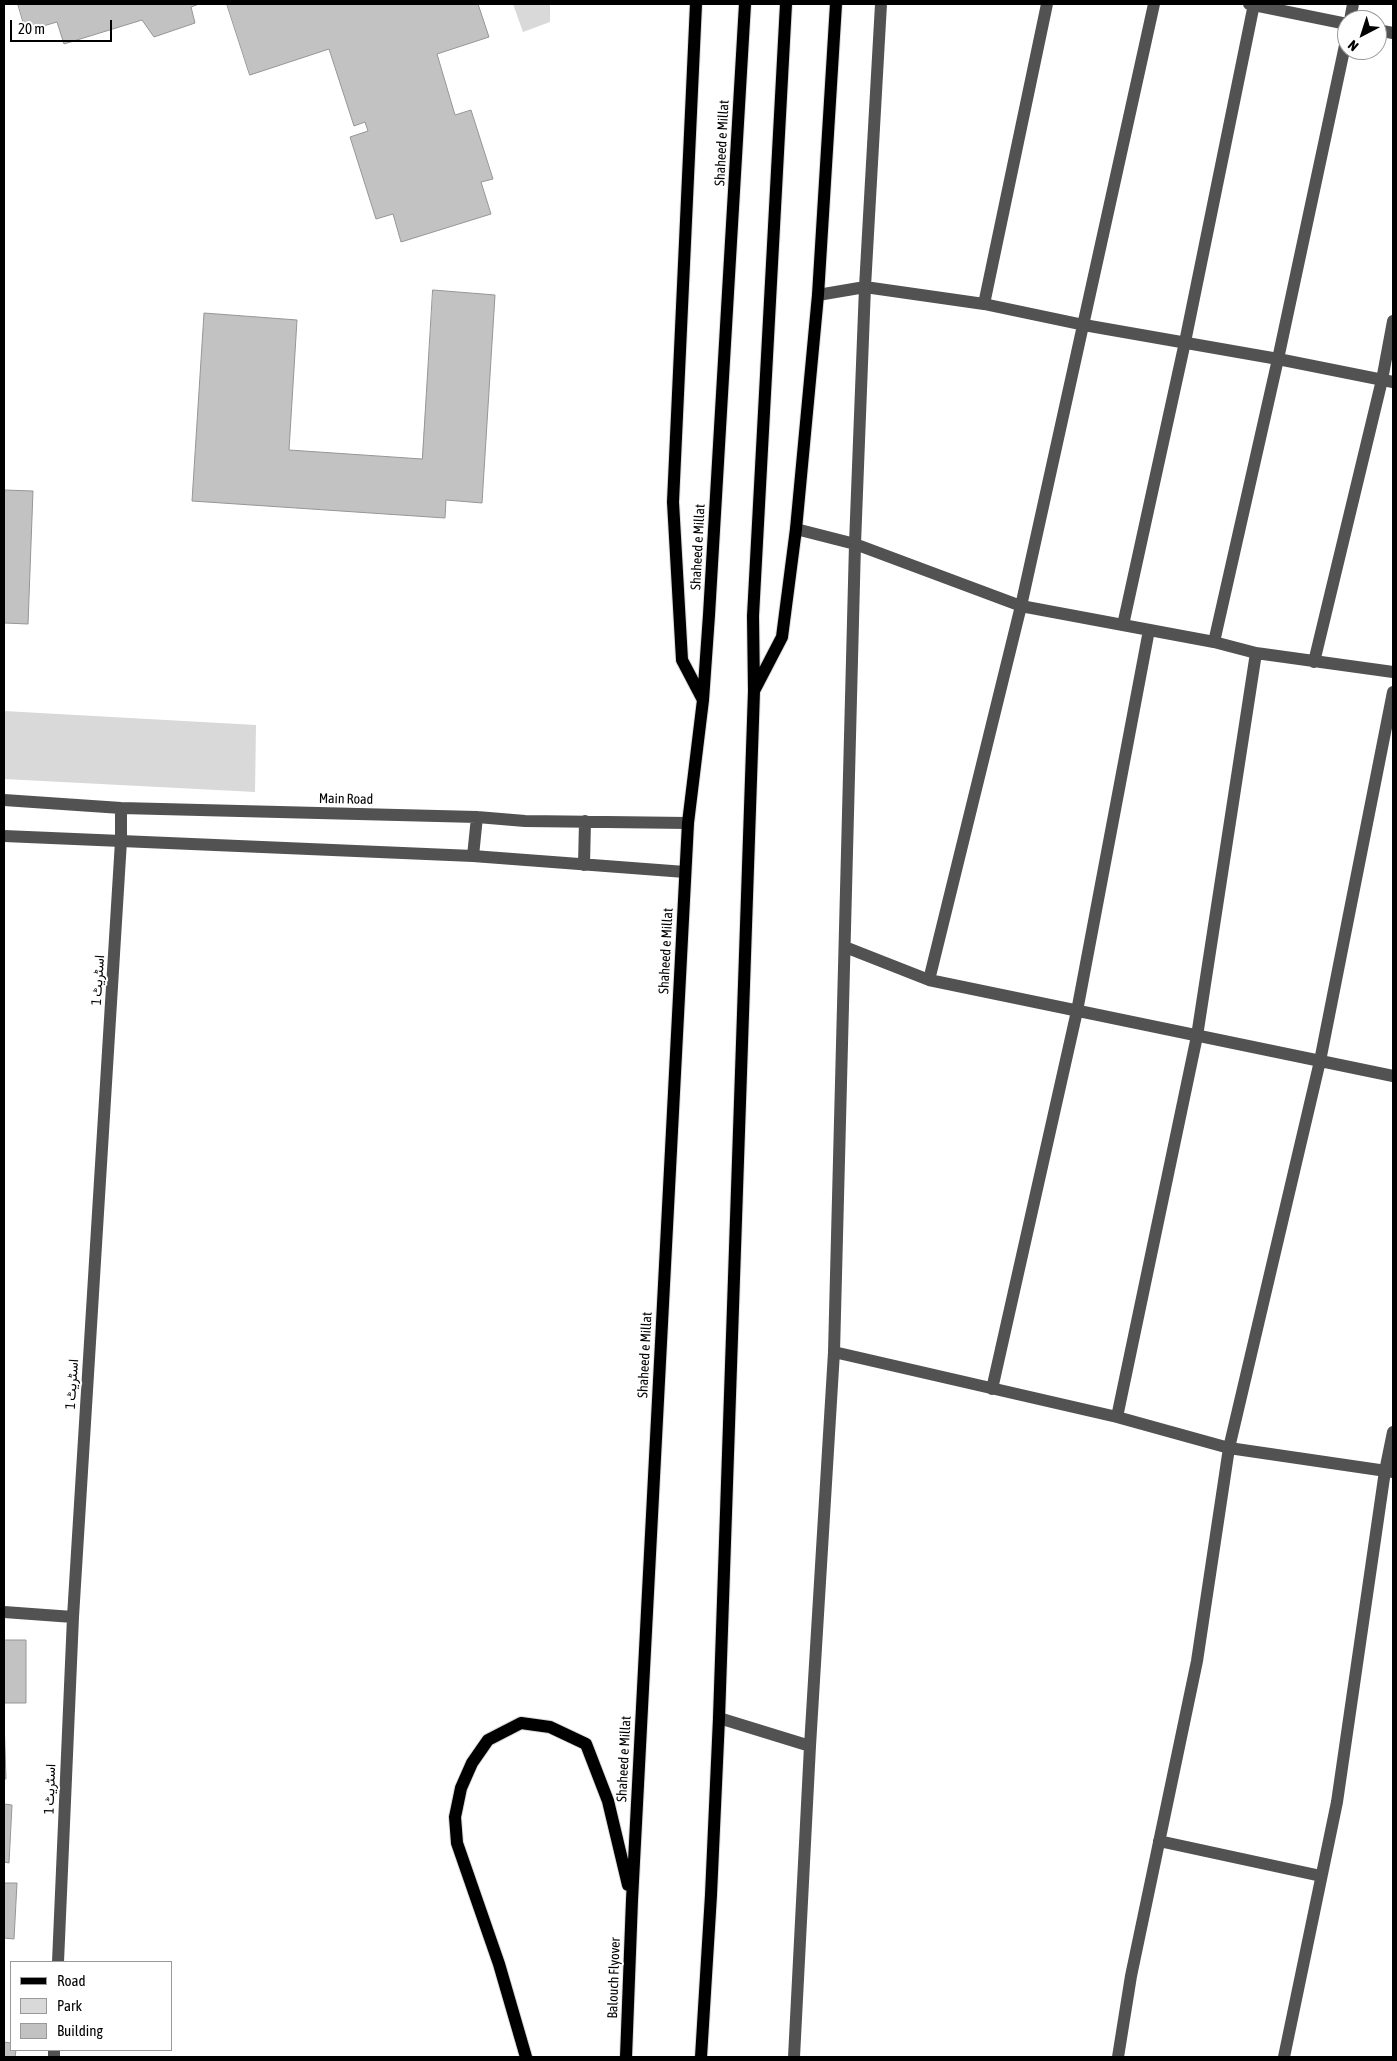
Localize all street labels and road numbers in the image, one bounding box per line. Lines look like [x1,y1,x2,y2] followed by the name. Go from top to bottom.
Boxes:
[711,100,733,186] street label: Shaheed e Millat
[687,504,709,590] street label: Shaheed e Millat
[319,790,373,808] street label: Main Road
[655,908,677,994] street label: Shaheed e Millat
[88,954,108,1006] street label: اسٹریٹ 1
[634,1312,656,1398] street label: Shaheed e Millat
[62,1358,82,1410] street label: اسٹریٹ 1
[613,1716,635,1802] street label: Shaheed e Millat
[41,1764,59,1814] street label: اسٹریٹ 1
[604,1937,624,2019] street label: Balouch Flyover

